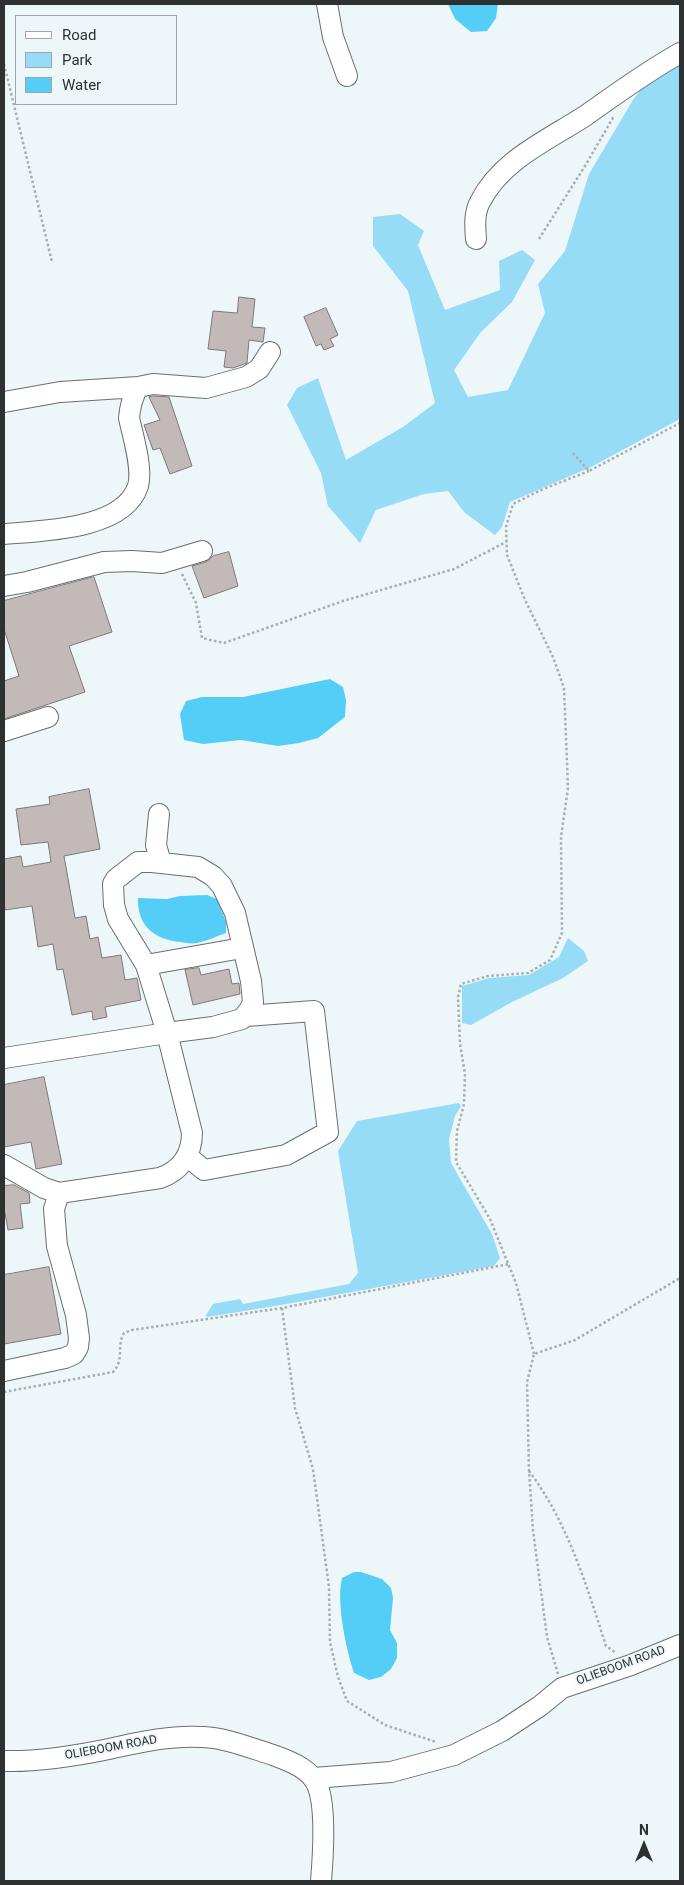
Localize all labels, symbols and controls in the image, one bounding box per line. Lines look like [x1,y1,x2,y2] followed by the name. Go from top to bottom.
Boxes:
[15,15,178,105] legend
[62,26,96,44] text: Road
[62,51,92,69] text: Park
[62,76,101,94] text: Water
[575,1643,667,1689] street label: OLIEBOOM ROAD
[64,1733,158,1763] street label: OLIEBOOM ROAD
[619,1820,669,1870] north arrow
[639,1822,649,1838] text: N

